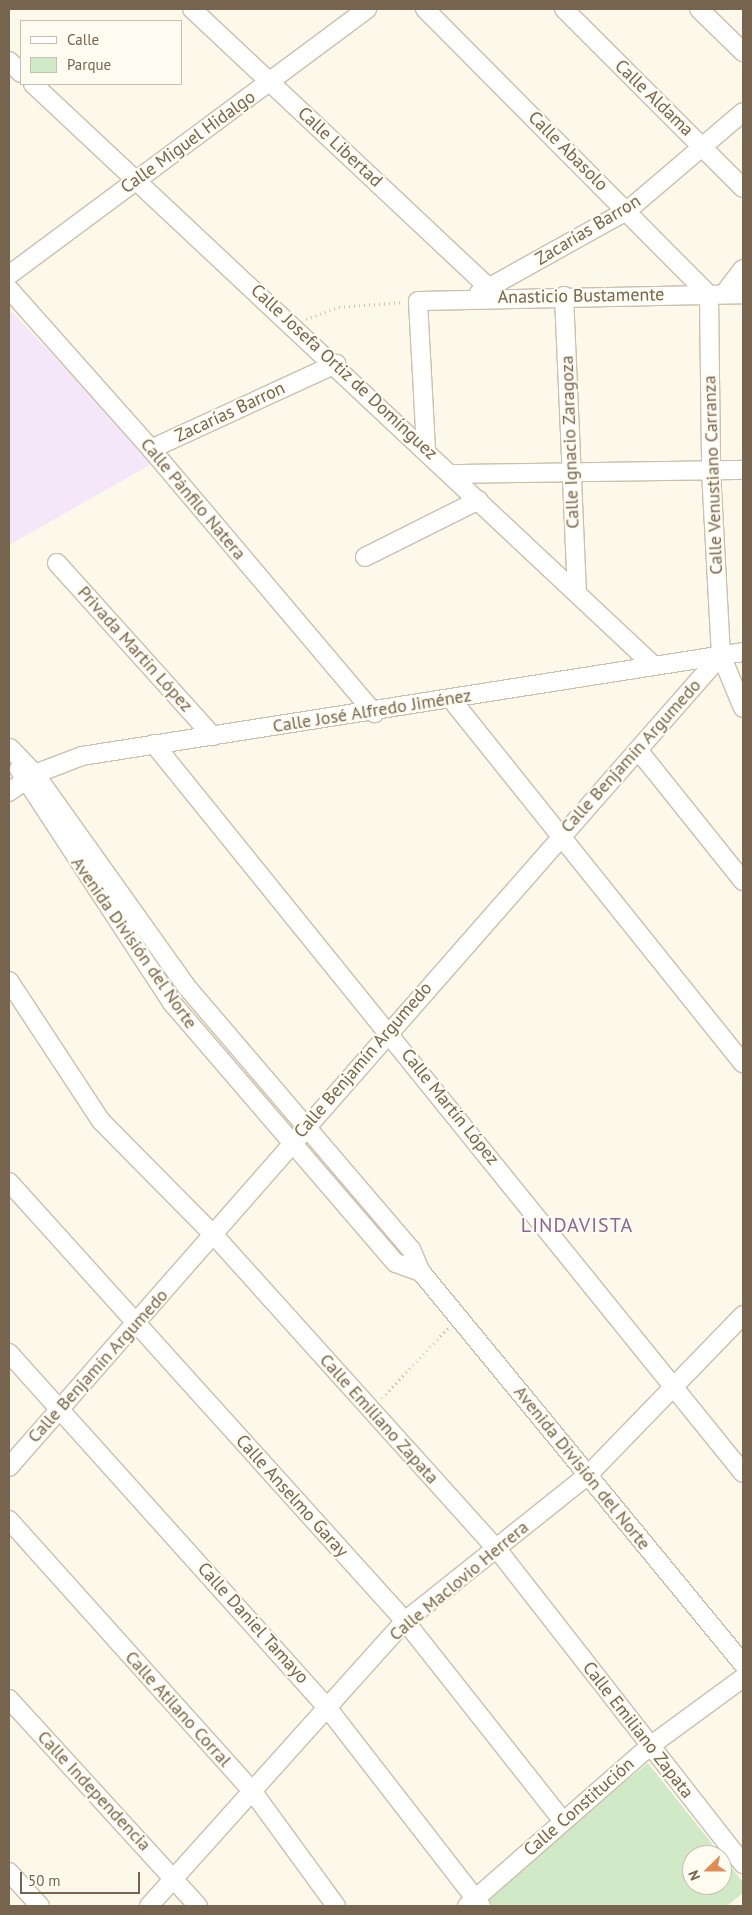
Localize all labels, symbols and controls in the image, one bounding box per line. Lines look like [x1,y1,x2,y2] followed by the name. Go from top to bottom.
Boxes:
[20,20,182,85] legend
[67,30,99,49] text: Calle
[67,55,111,74] text: Parque
[610,55,698,141] street label: Calle Aldama
[116,86,260,198] street label: Calle Miguel Hidalgo
[293,102,387,192] street label: Calle Libertad
[523,106,613,196] street label: Calle Abasolo
[532,190,644,270] street label: Zacarías Barron
[246,280,442,464] street label: Calle Josefa Ortiz de Domínguez
[497,284,665,308] street label: Anasticio Bustamente
[556,355,584,529] street label: Calle Ignacio Zaragoza
[699,375,727,575] street label: Calle Venustiano Carranza
[172,377,288,447] street label: Zacarías Barron
[136,434,250,564] street label: Calle Pánfilo Natera
[73,582,197,716] street label: Privada Martín López
[556,675,706,837] street label: Calle Benjamín Argumedo
[271,685,473,737] street label: Calle José Alfredo Jiménez
[66,853,202,1033] street label: Avenida División del Norte
[289,978,437,1142] street label: Calle Benjamín Argumedo
[396,1044,504,1170] street label: Calle Martín López
[520,1213,634,1237] district label: LINDAVISTA
[23,1285,173,1447] street label: Calle Benjamín Argumedo
[315,1349,443,1489] street label: Calle Emiliano Zapata
[509,1382,655,1554] street label: Avenida División del Norte
[231,1430,353,1562] street label: Calle Anselmo Garay
[385,1516,533,1646] street label: Calle Maclovio Herrera
[193,1558,313,1688] street label: Calle Daniel Tamayo
[120,1647,236,1771] street label: Calle Atilano Corral
[578,1657,698,1803] street label: Calle Emiliano Zapata
[33,1726,155,1856] street label: Calle Independencia
[519,1753,639,1861] street label: Calle Constitución
[682,1845,732,1895] north arrow
[22,1862,142,1894] scale bar
[684,1868,704,1883] text: N
[28,1871,61,1890] text: 50 m

